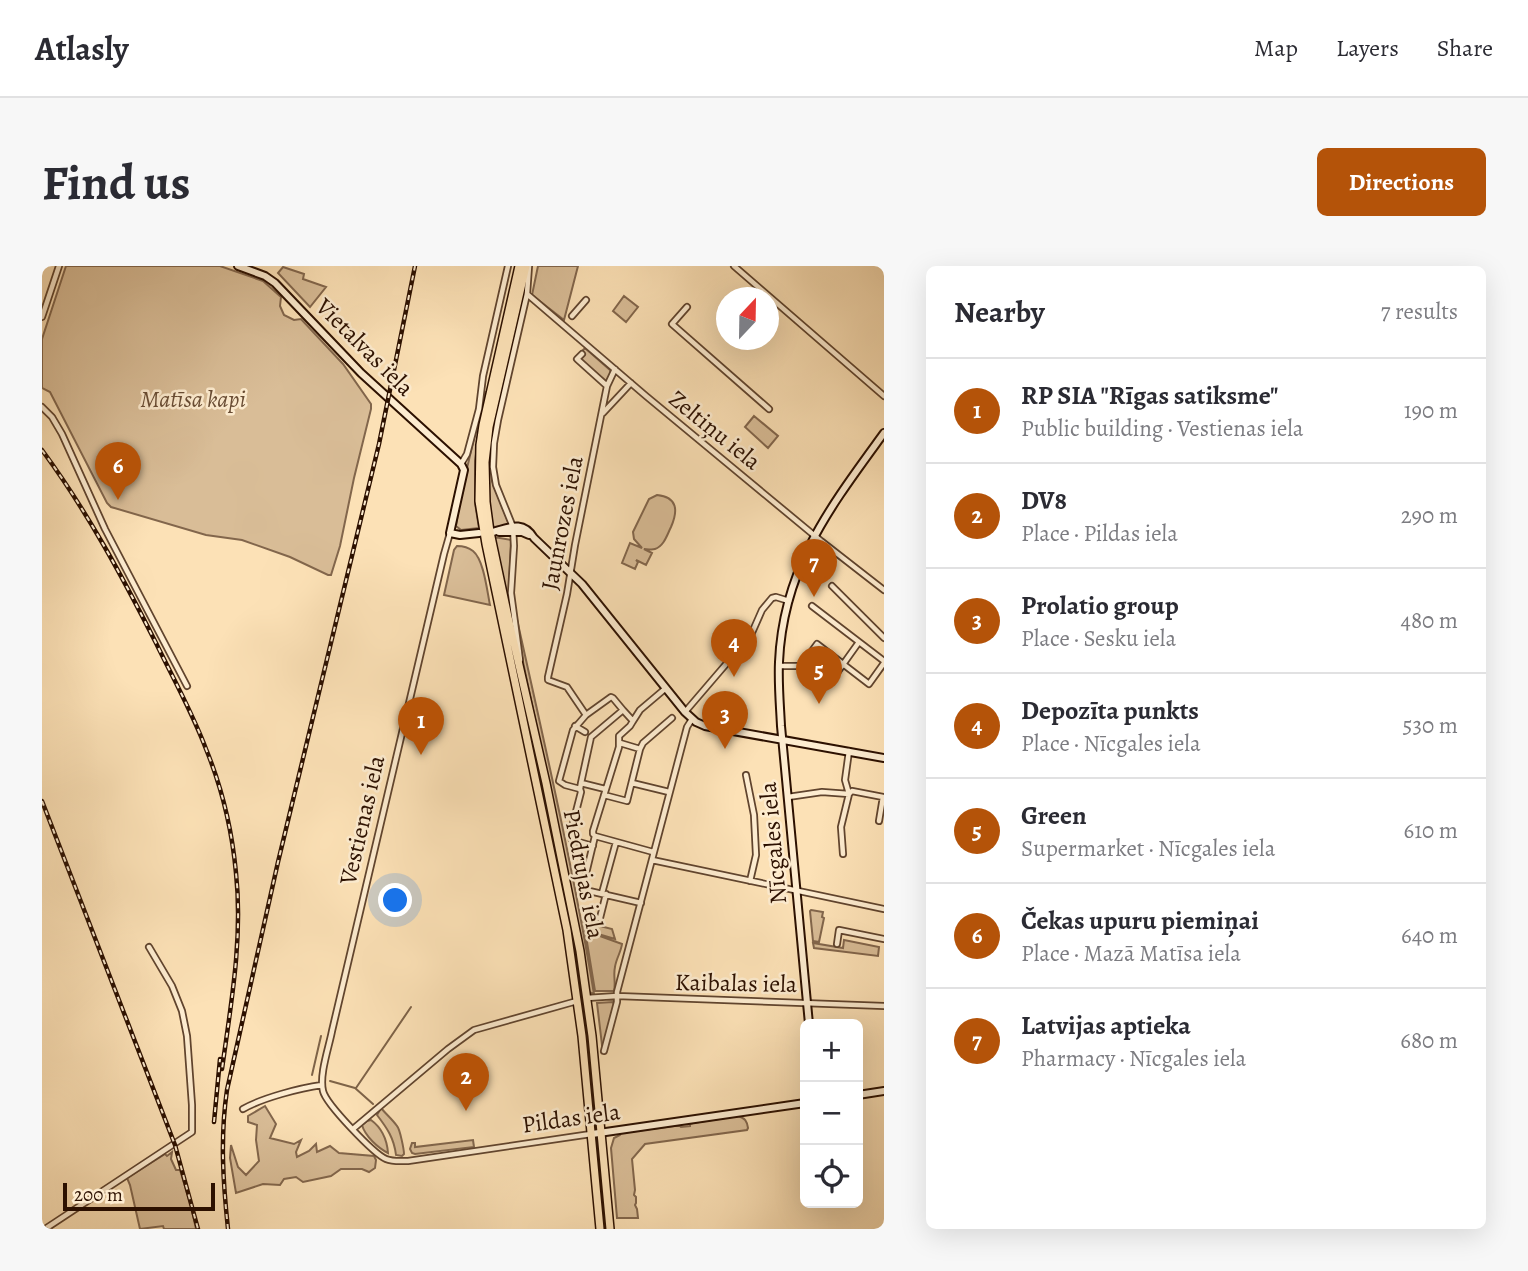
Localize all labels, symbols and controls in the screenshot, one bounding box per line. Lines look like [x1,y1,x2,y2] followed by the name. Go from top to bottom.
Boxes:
[35,26,129,71] text: Atlasly
[1254,32,1298,64] text: Map
[1336,32,1399,64] text: Layers
[1437,32,1493,64] text: Share
[1317,148,1486,216] button: Directions
[42,149,190,216] text: Find us
[716,287,779,350] north arrow
[308,290,422,404] street label: Vietalvas iela
[954,292,1045,332] text: Nearby
[1381,296,1458,327] text: 7 results
[1021,378,1278,413] text: RP SIA "Rīgas satiksme"
[140,383,246,415] park label: Matīsa kapi
[662,383,769,478] street label: Zeltiņu iela
[973,395,981,426] text: 1
[1404,395,1458,426] text: 190 m
[1021,413,1304,444] text: Public building · Vestienas iela
[95,442,141,500] pin: 6
[533,452,591,593] street label: Jaunrozes iela
[1021,483,1067,518] text: DV8
[971,500,983,531] text: 2
[1401,500,1458,531] text: 290 m
[1021,518,1178,549] text: Place · Pildas iela
[791,539,837,597] pin: 7
[1021,588,1179,623] text: Prolatio group
[972,605,982,636] text: 3
[1400,605,1458,636] text: 480 m
[711,619,757,677] pin: 4
[1021,623,1176,654] text: Place · Sesku iela
[796,646,842,704] pin: 5
[702,691,748,749] pin: 3
[1021,693,1199,728] text: Depozīta punkts
[398,697,444,755] pin: 1
[972,710,982,741] text: 4
[1403,710,1458,741] text: 530 m
[1021,728,1201,759] text: Place · Nīcgales iela
[331,751,393,889] street label: Vestienas iela
[752,780,794,905] street label: Nīcgales iela
[1021,798,1087,833] text: Green
[556,806,612,942] street label: Piedrujas iela
[972,815,982,846] text: 5
[1404,815,1458,846] text: 610 m
[1021,833,1275,864] text: Supermarket · Nīcgales iela
[378,883,412,917] your location
[1021,903,1259,938] text: Čekas upuru piemiņai
[972,920,982,951] text: 6
[1401,920,1458,951] text: 640 m
[1021,938,1241,969] text: Place · Mazā Matīsa iela
[675,966,798,1000] street label: Kaibalas iela
[1021,1008,1191,1043] text: Latvijas aptieka
[800,1019,863,1208] map controls
[800,1019,863,1082] button: +
[972,1025,982,1056] text: 7
[1400,1025,1458,1056] text: 680 m
[1021,1043,1246,1074] text: Pharmacy · Nīcgales iela
[443,1053,489,1111] pin: 2
[800,1082,863,1145] button: −
[520,1095,623,1141] street label: Pildas iela
[800,1145,863,1208] button: locate
[63,1180,215,1212] scale bar
[74,1182,123,1208] text: 200 m

